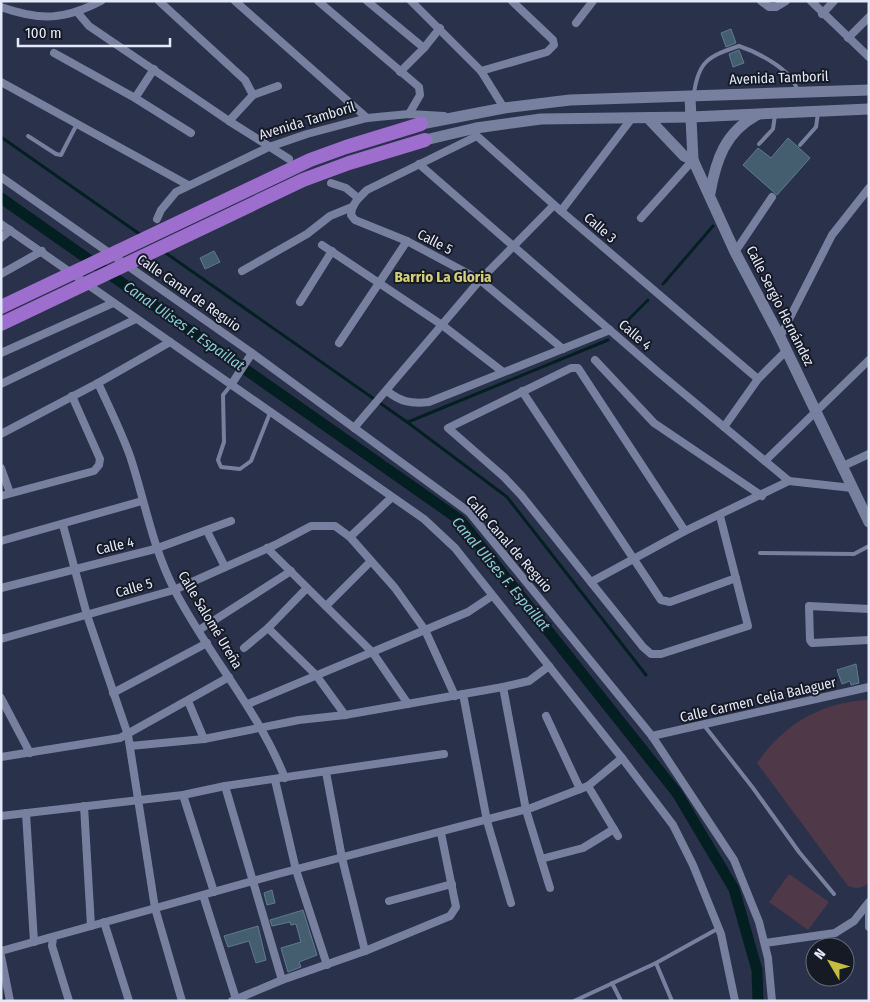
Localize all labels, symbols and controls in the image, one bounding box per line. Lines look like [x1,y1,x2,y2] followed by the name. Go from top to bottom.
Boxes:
[18,15,170,47] scale bar
[25,24,62,42] text: 100 m
[729,68,829,88] street label: Avenida Tamboril
[257,98,357,144] street label: Avenida Tamboril
[580,209,620,247] street label: Calle 3
[414,226,456,258] street label: Calle 5
[742,243,818,369] street label: Calle Sergio Hernández
[134,251,244,335] street label: Calle Canal de Reguio
[394,268,492,286] district label: Barrio La Gloria
[120,278,248,375] water label: Canal Ulises F. Espaillat
[615,316,655,354] street label: Calle 4
[462,492,556,596] street label: Calle Canal de Reguio
[448,513,554,635] water label: Canal Ulises F. Espaillat
[95,533,136,559] street label: Calle 4
[174,568,246,672] street label: Calle Salomé Ureña
[114,575,154,601] street label: Calle 5
[678,674,838,726] street label: Calle Carmen Celia Balaguer
[805,937,855,987] north arrow
[811,946,829,963] text: N

